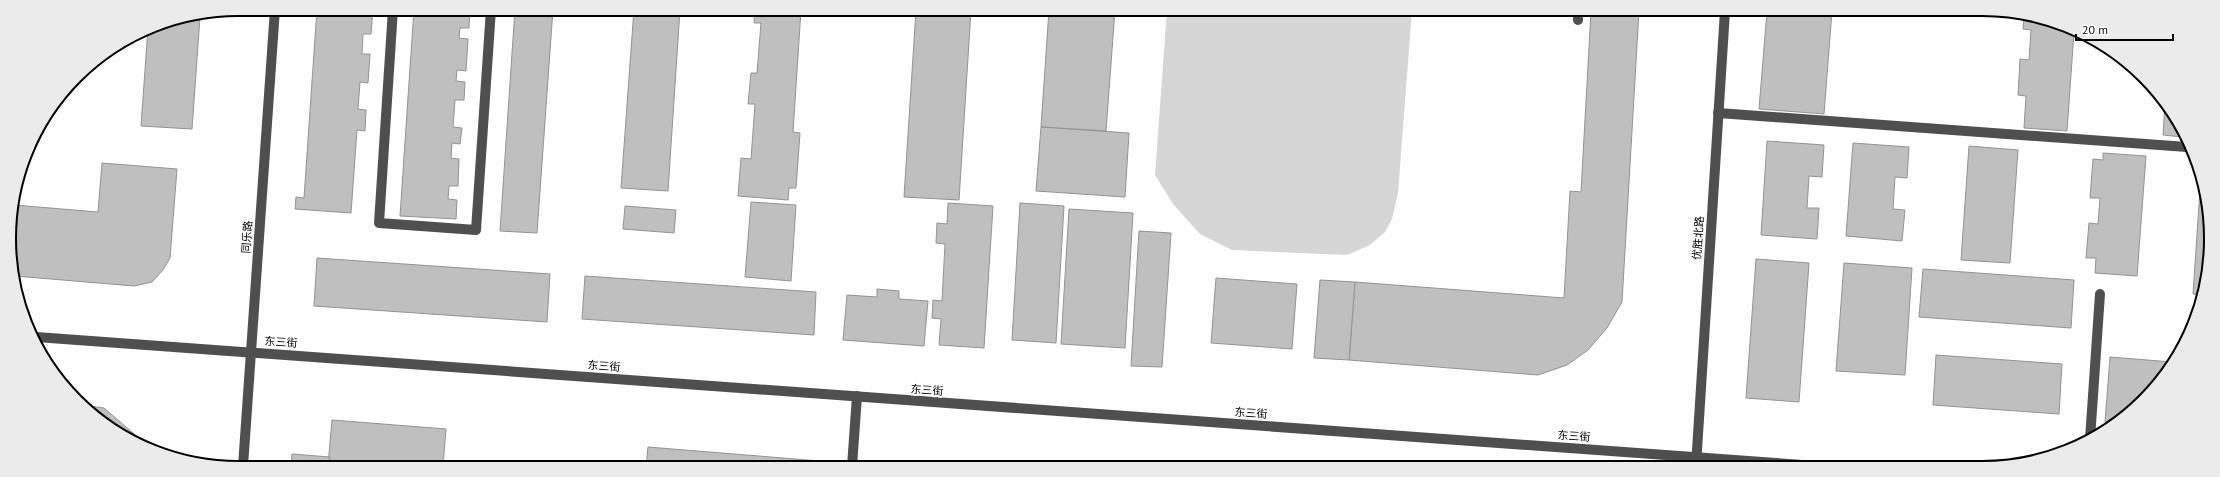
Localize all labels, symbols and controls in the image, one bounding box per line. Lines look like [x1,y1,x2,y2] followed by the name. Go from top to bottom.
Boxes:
[2076,16,2173,42] scale bar
[2082,22,2108,37] text: 20 m
[1689,216,1707,260] street label: 优胜北路
[239,220,255,254] street label: 同乐路
[264,334,298,350] street label: 东三街
[587,358,621,374] street label: 东三街
[910,382,944,398] street label: 东三街
[1234,405,1268,421] street label: 东三街
[1557,428,1591,444] street label: 东三街

